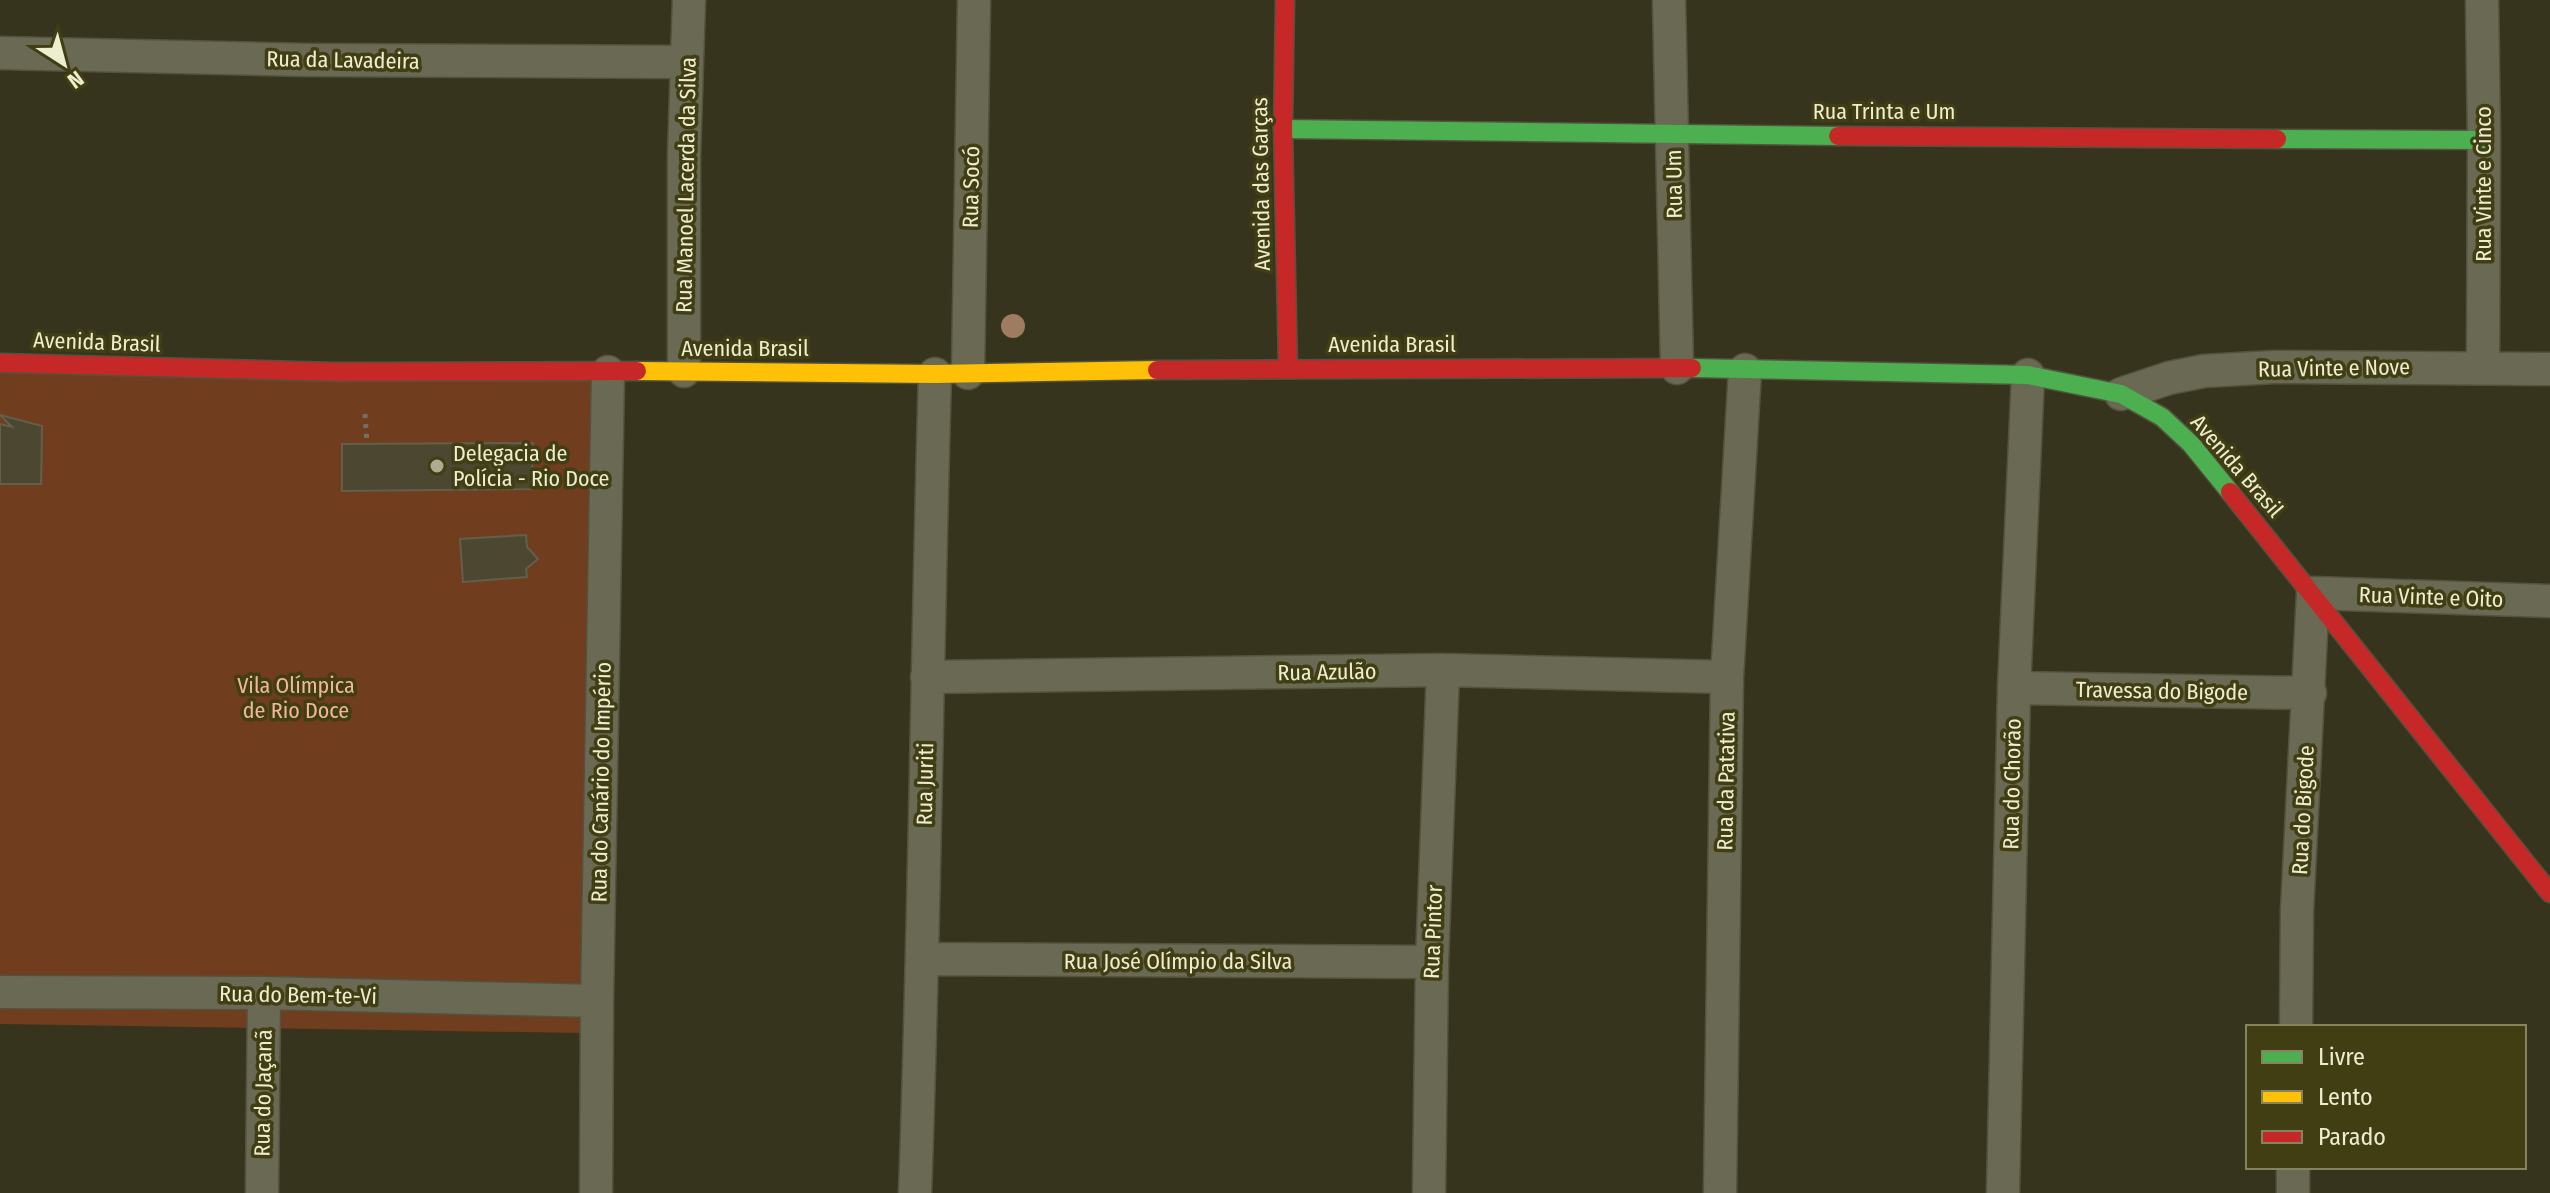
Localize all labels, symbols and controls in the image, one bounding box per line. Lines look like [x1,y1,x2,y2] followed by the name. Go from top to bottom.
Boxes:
[24,24,104,104] north arrow
[266,45,420,75] street label: Rua da Lavadeira
[670,57,702,313] street label: Rua Manoel Lacerda da Silva
[62,65,89,95] text: N
[1246,97,1276,271] street label: Avenida das Garças
[1813,98,1955,125] street label: Rua Trinta e Um
[2470,106,2497,262] street label: Rua Vinte e Cinco
[957,146,985,228] street label: Rua Socó
[1660,149,1688,219] street label: Rua Um
[33,326,161,358] street label: Avenida Brasil
[1328,331,1456,358] street label: Avenida Brasil
[681,335,809,362] street label: Avenida Brasil
[2258,353,2410,383] street label: Rua Vinte e Nove
[2185,409,2289,523] street label: Avenida Brasil
[453,440,609,492] place label: Delegacia de Polícia - Rio Doce
[428,457,446,475] marker: Delegacia de Polícia - Rio Doce
[2358,581,2504,613] street label: Rua Vinte e Oito
[1277,658,1377,686] street label: Rua Azulão
[585,661,617,903] street label: Rua do Canário do Império
[237,672,355,724] park label: Vila Olímpica de Rio Doce
[2076,676,2248,706] street label: Travessa do Bigode
[1711,711,1741,851] street label: Rua da Patativa
[1997,718,2027,850] street label: Rua do Chorão
[911,742,939,826] street label: Rua Juriti
[2286,744,2320,876] street label: Rua do Bigode
[1418,884,1448,980] street label: Rua Pintor
[1064,948,1292,975] street label: Rua José Olímpio da Silva
[219,980,377,1010] street label: Rua do Bem-te-Vi
[2246,1025,2526,1169] legend
[248,1029,278,1157] street label: Rua do Jaçanã
[2318,1043,2365,1071] text: Livre
[2318,1083,2373,1111] text: Lento
[2318,1123,2386,1151] text: Parado

